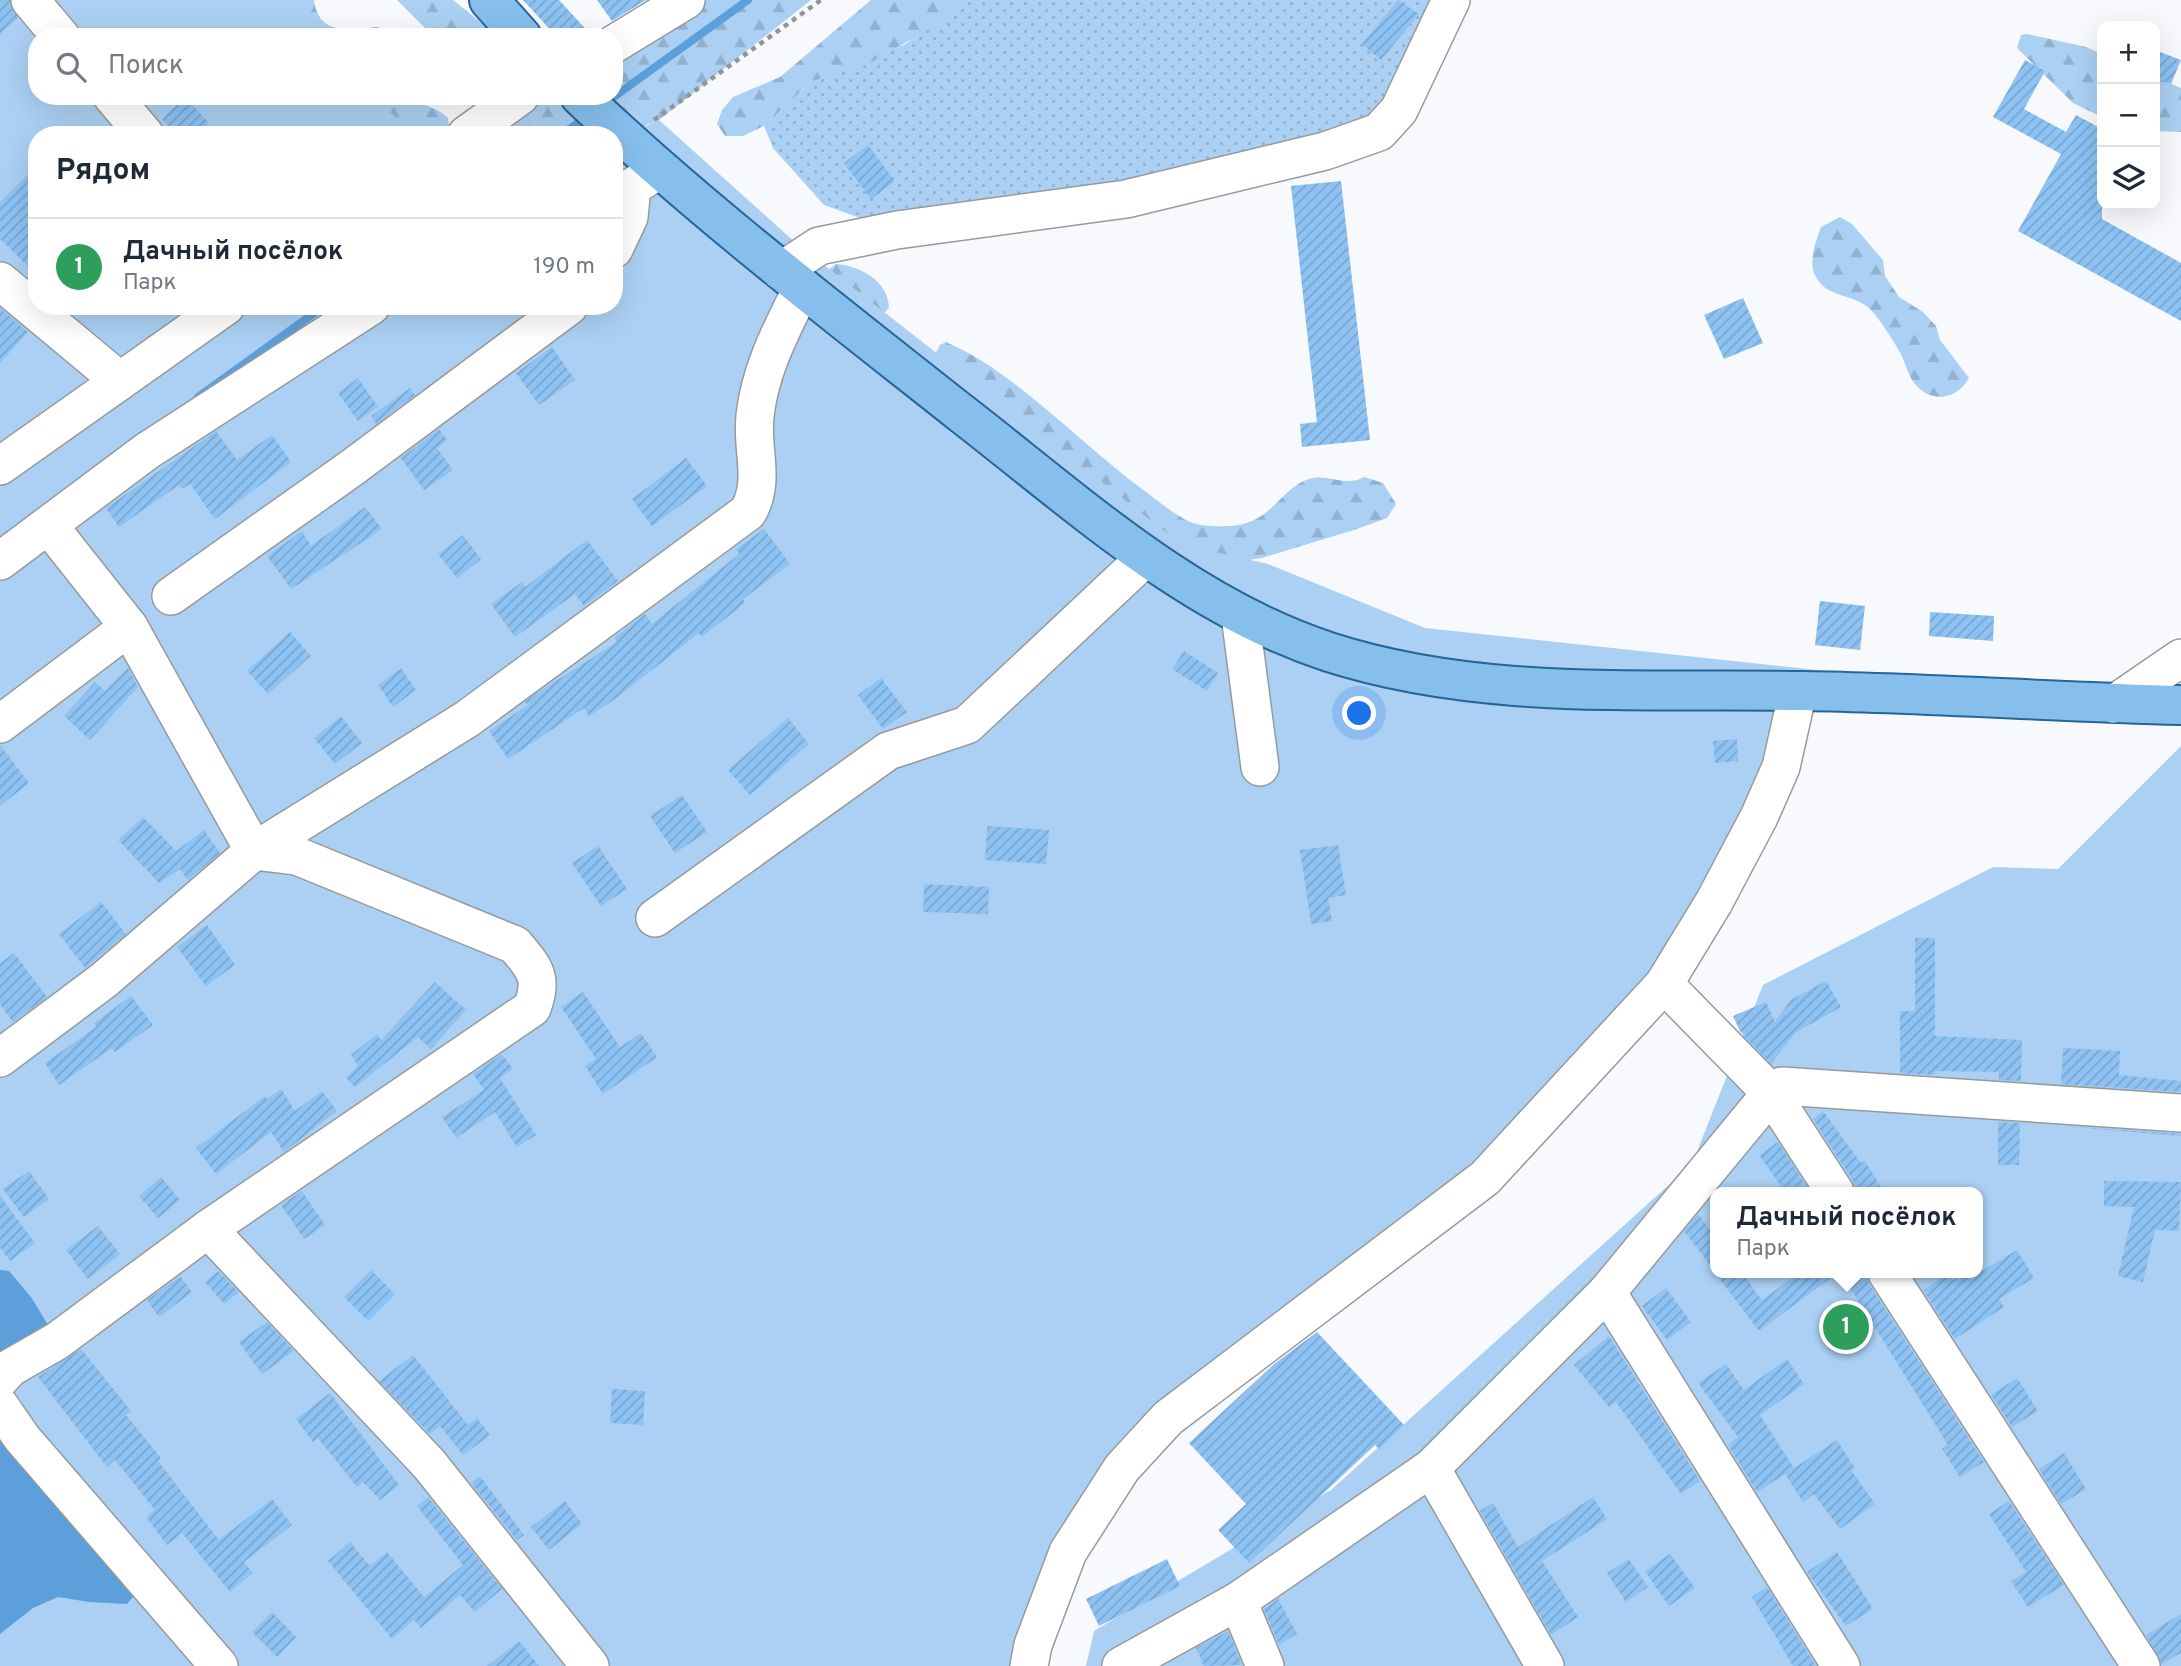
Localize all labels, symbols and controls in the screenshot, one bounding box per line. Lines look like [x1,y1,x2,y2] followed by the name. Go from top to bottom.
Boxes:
[2097,21,2160,210] map controls
[2097,21,2160,84] button: +
[28,28,623,105] search box
[52,48,90,86] icon: search
[108,50,184,83] text: Поиск
[2097,84,2160,147] button: −
[2097,147,2160,210] button: layers
[56,153,150,190] text: Рядом
[123,236,343,269] text: Дачный посёлок
[74,253,84,282] text: 1
[533,253,595,282] text: 190 m
[123,269,177,298] text: Парк
[1342,696,1376,730] your location
[1710,1187,1983,1278] popup
[1736,1202,1957,1235] text: Дачный посёлок
[1736,1235,1790,1264] text: Парк
[1823,1301,1869,1353] pin: 1

